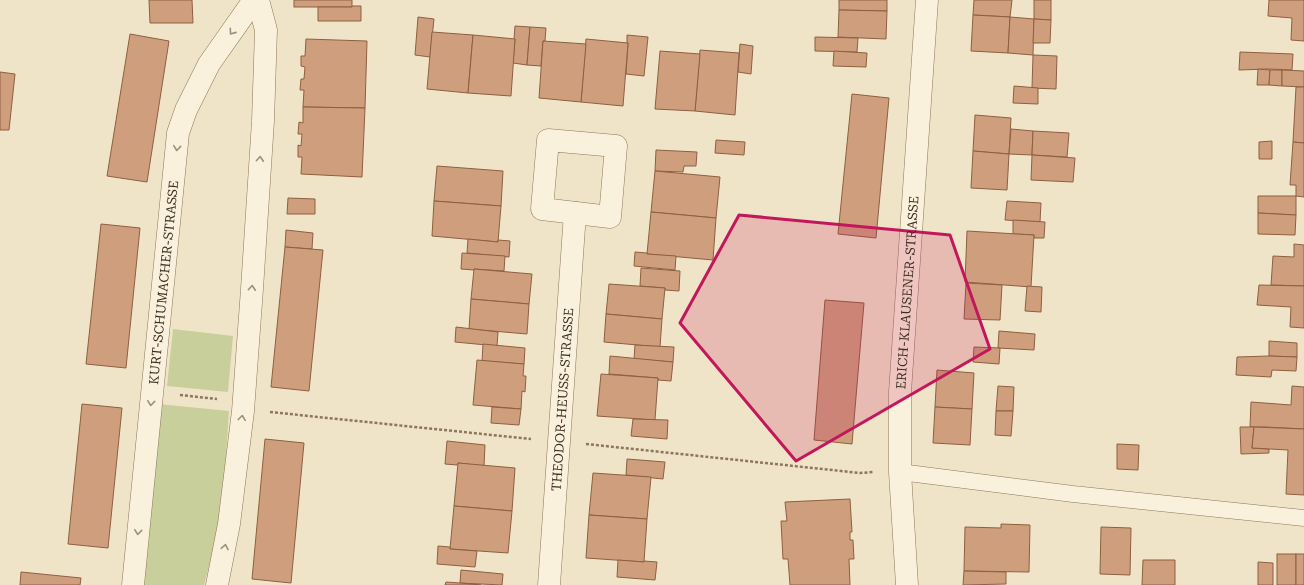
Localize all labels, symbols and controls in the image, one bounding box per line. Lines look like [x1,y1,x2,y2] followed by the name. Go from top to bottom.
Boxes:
[229,28,237,35] one-way arrow
[172,145,181,151] one-way arrow
[256,156,265,162] one-way arrow
[146,180,181,385] street label: KURT-SCHUMACHER-STRASSE
[893,195,921,390] street label: ERICH-KLAUSENER-STRASSE
[247,285,256,291] one-way arrow
[548,307,576,492] street label: THEODOR-HEUSS-STRASSE
[147,400,156,406] one-way arrow
[237,415,246,421] one-way arrow
[134,529,143,535] one-way arrow
[220,544,229,550] one-way arrow

